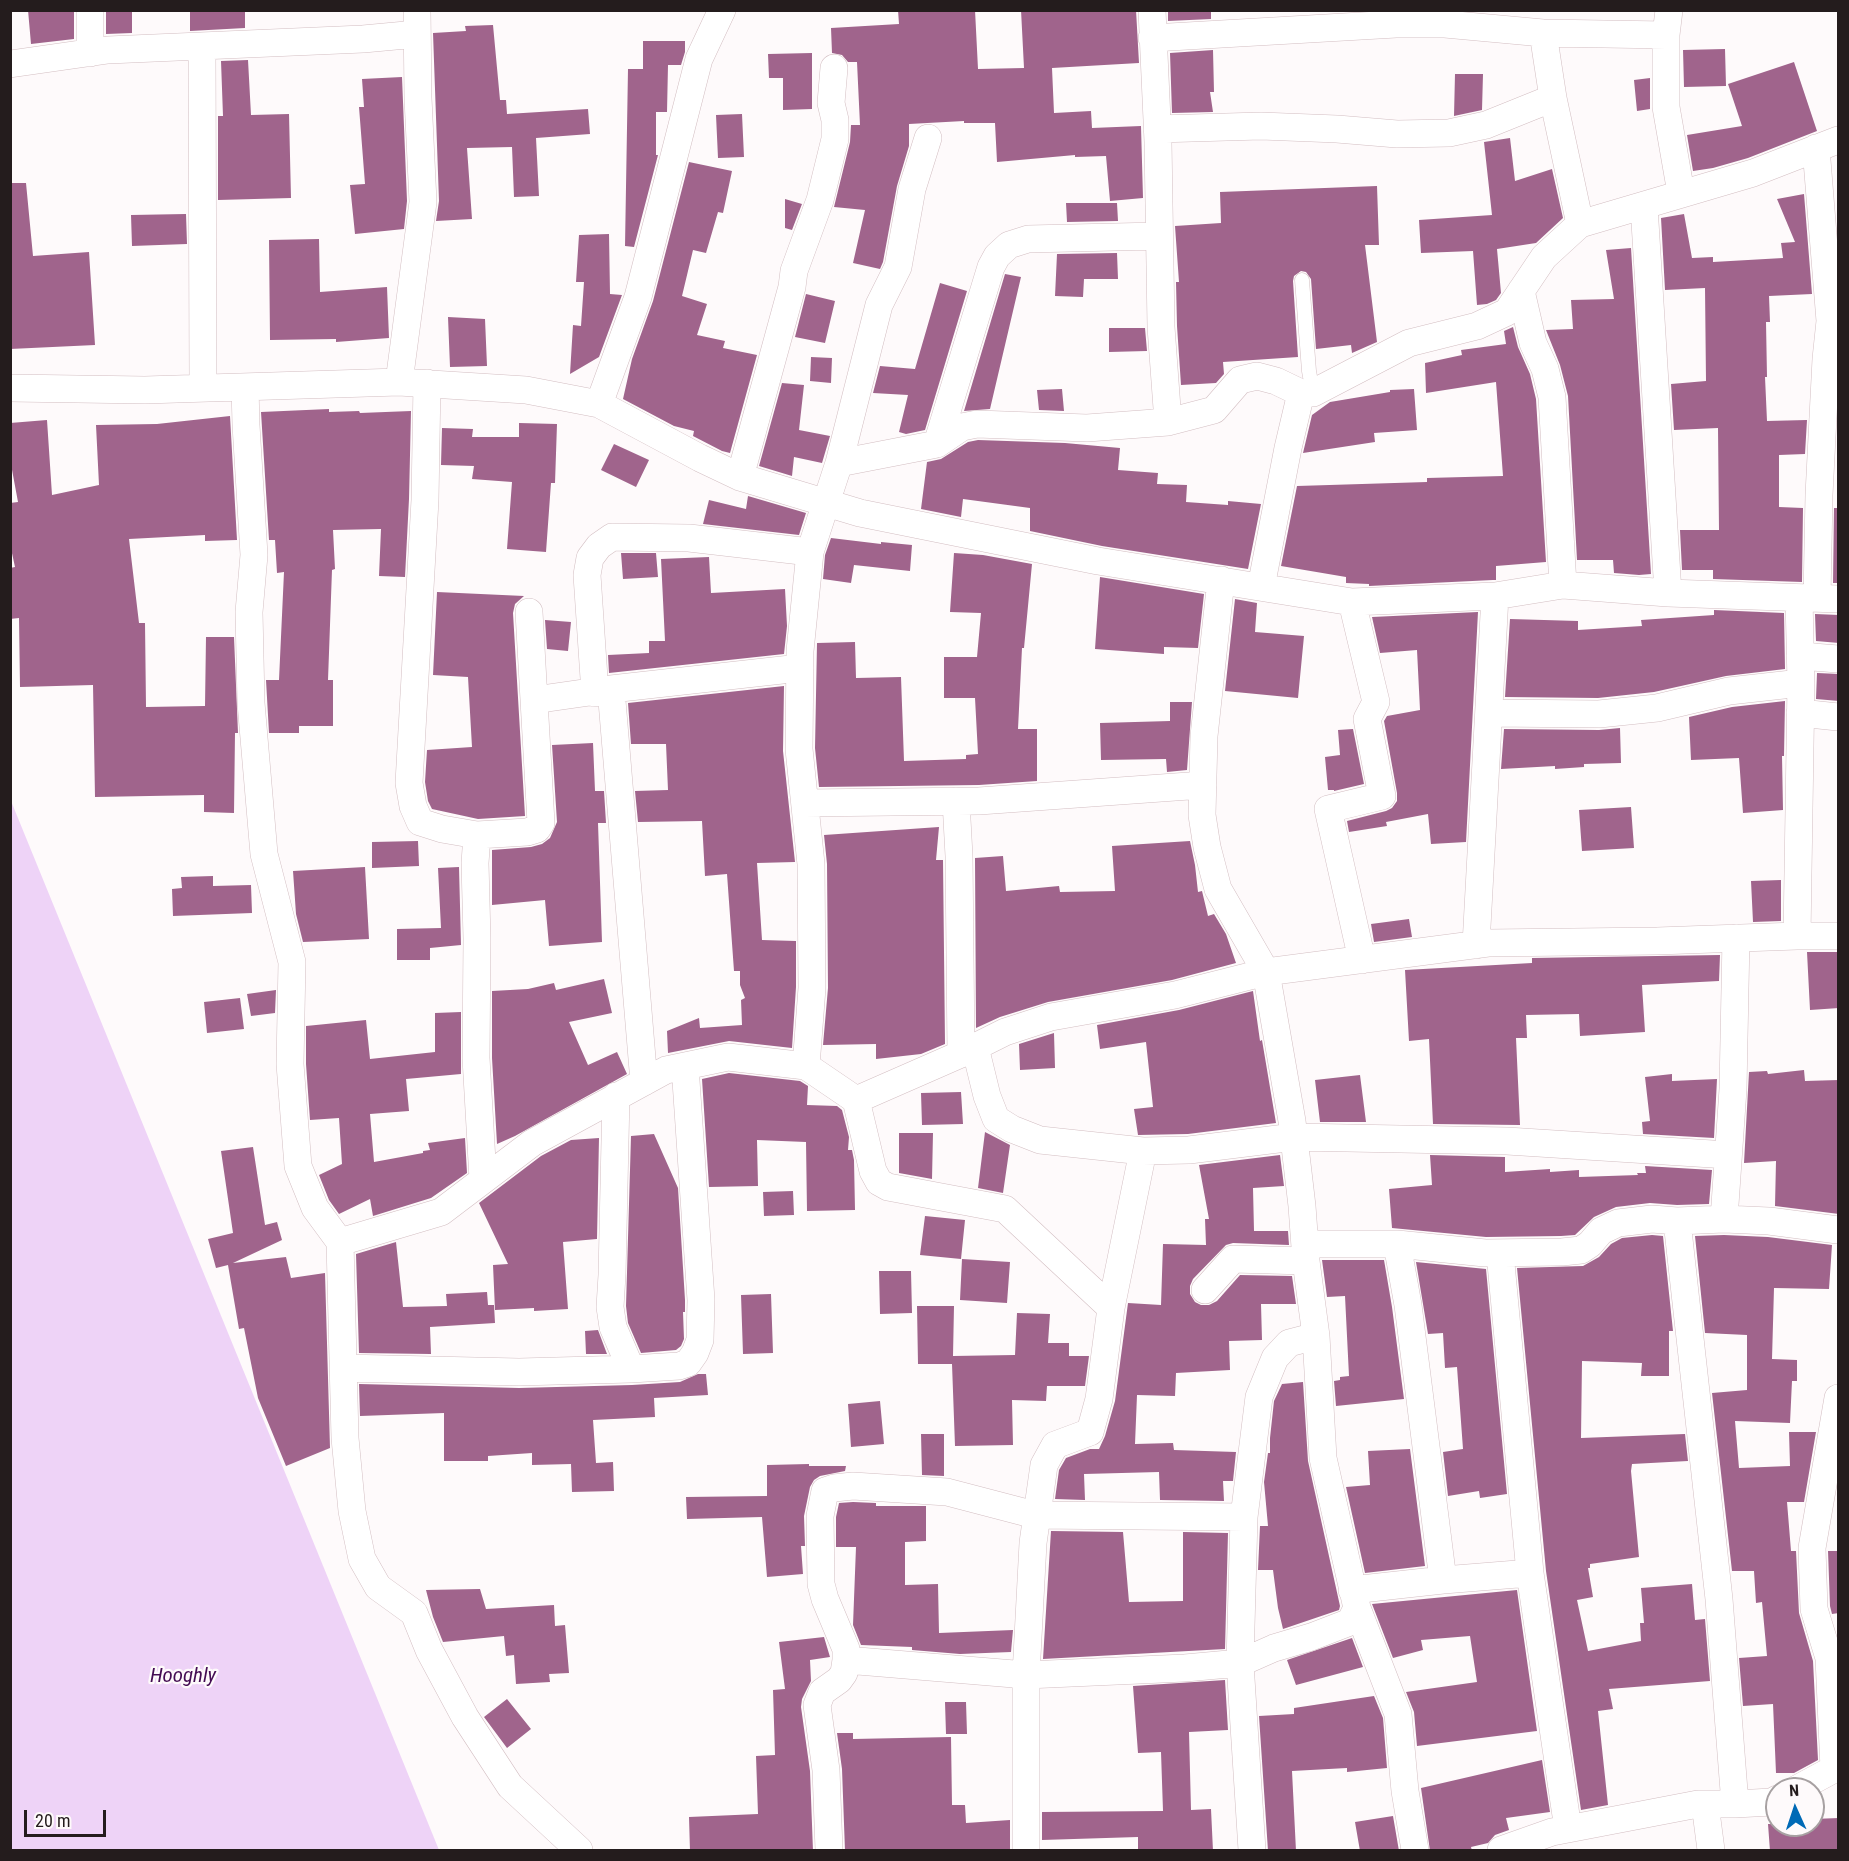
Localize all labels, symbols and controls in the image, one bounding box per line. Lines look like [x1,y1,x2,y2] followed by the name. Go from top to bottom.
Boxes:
[150,1664,216,1690] water label: Hooghly
[1765,1777,1825,1837] north arrow
[1789,1781,1800,1800] text: N
[27,1798,110,1836] scale bar
[35,1810,70,1831] text: 20 m

